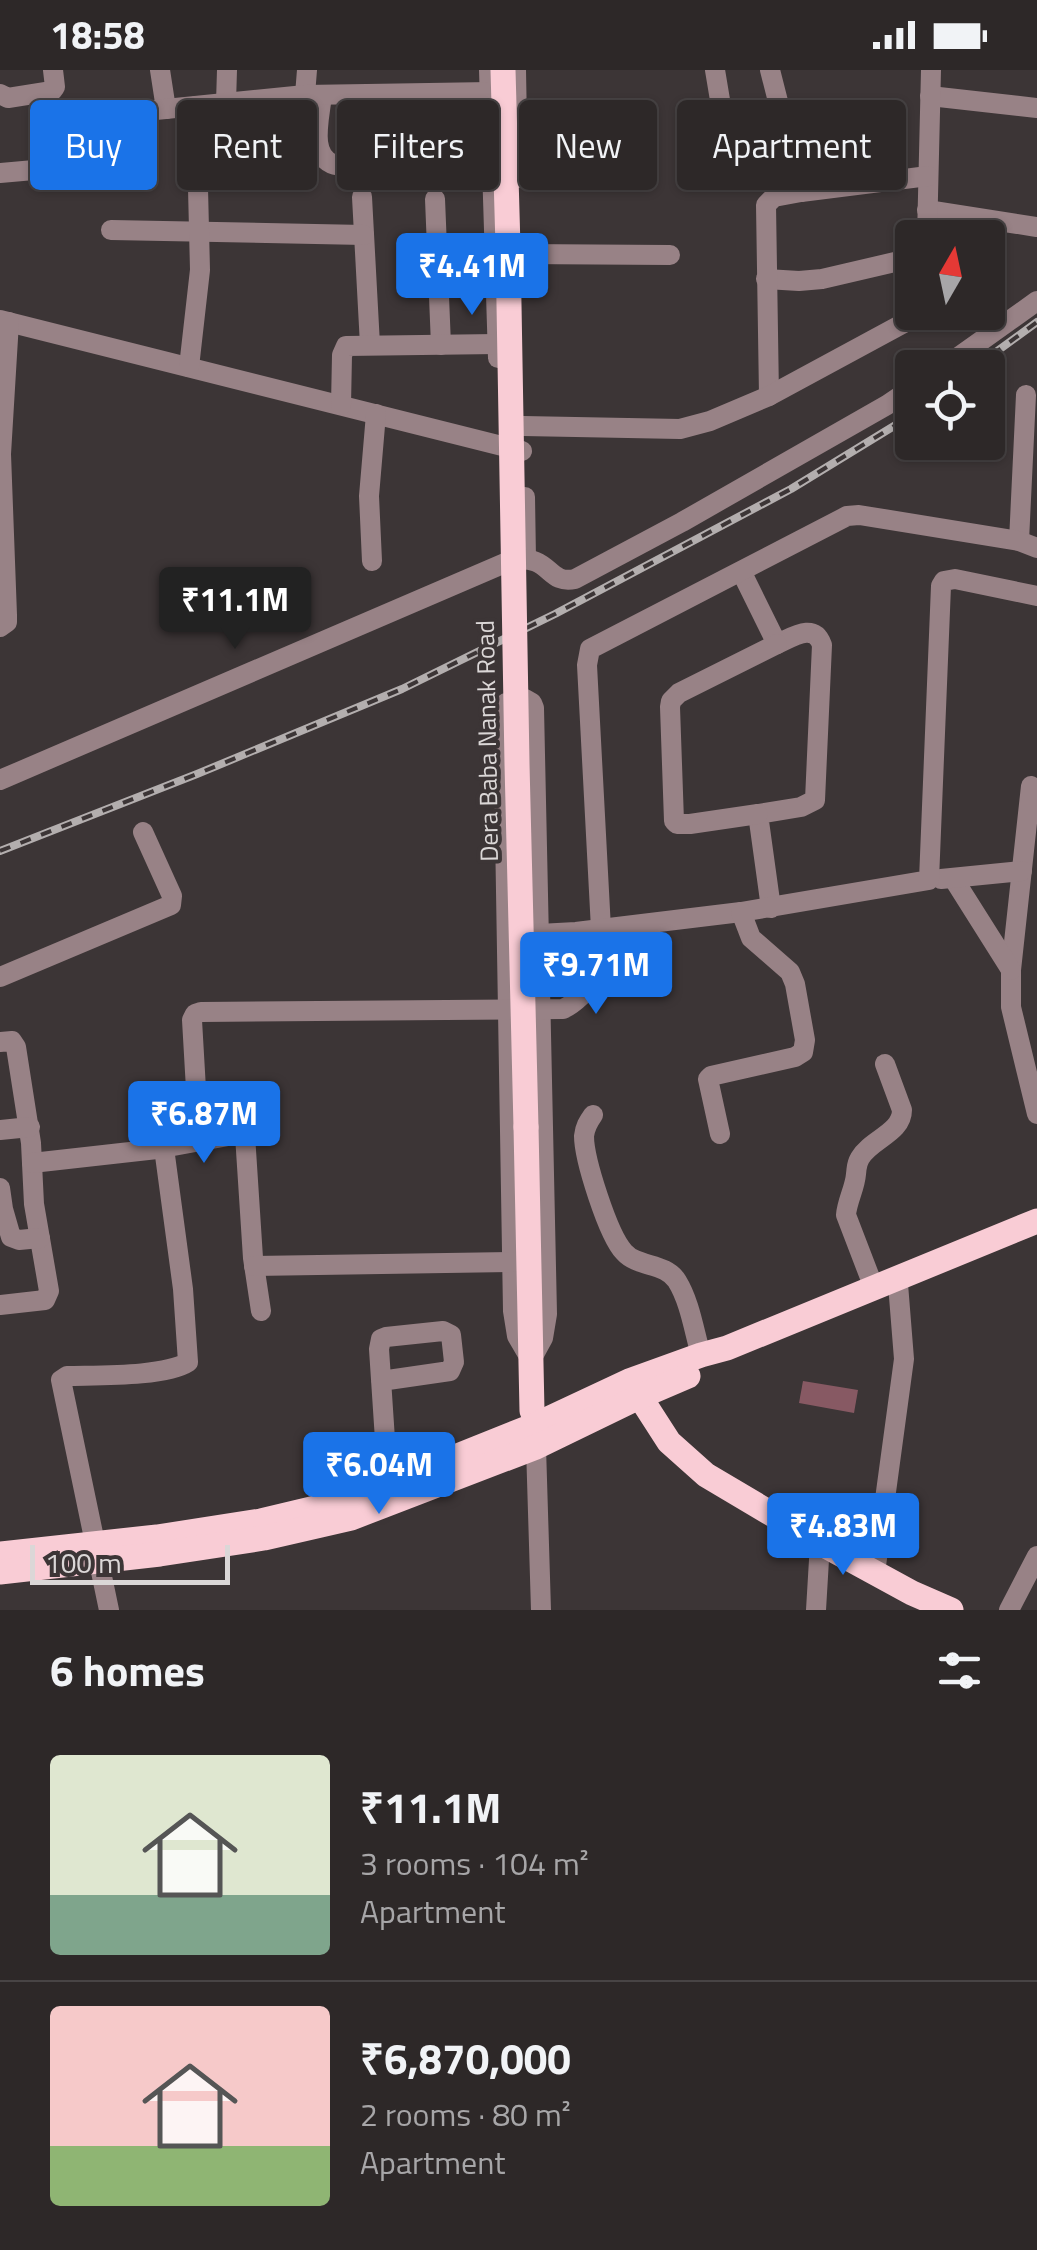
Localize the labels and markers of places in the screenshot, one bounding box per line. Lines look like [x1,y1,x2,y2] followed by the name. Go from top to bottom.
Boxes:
[391,233,553,318] pin: ₹4.41M
[154,567,316,652] pin: ₹11.1M
[515,932,677,1017] pin: ₹9.71M
[123,1081,285,1166] pin: ₹6.87M
[298,1432,460,1517] pin: ₹6.04M
[762,1493,924,1578] pin: ₹4.83M

